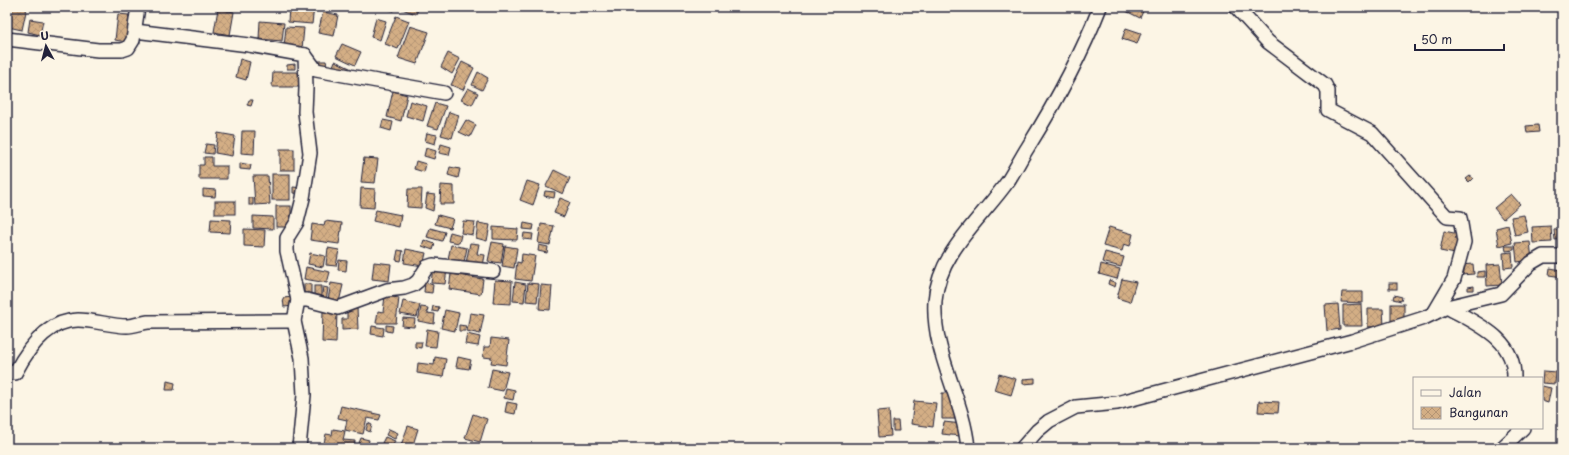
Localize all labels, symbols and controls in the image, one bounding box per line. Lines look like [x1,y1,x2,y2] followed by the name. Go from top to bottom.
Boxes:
[26,26,66,66] north arrow
[1415,26,1504,52] scale bar
[40,27,50,45] text: U
[1421,30,1452,48] text: 50 m
[1413,377,1543,429] legend
[1449,383,1482,401] text: Jalan
[1449,403,1508,421] text: Bangunan

